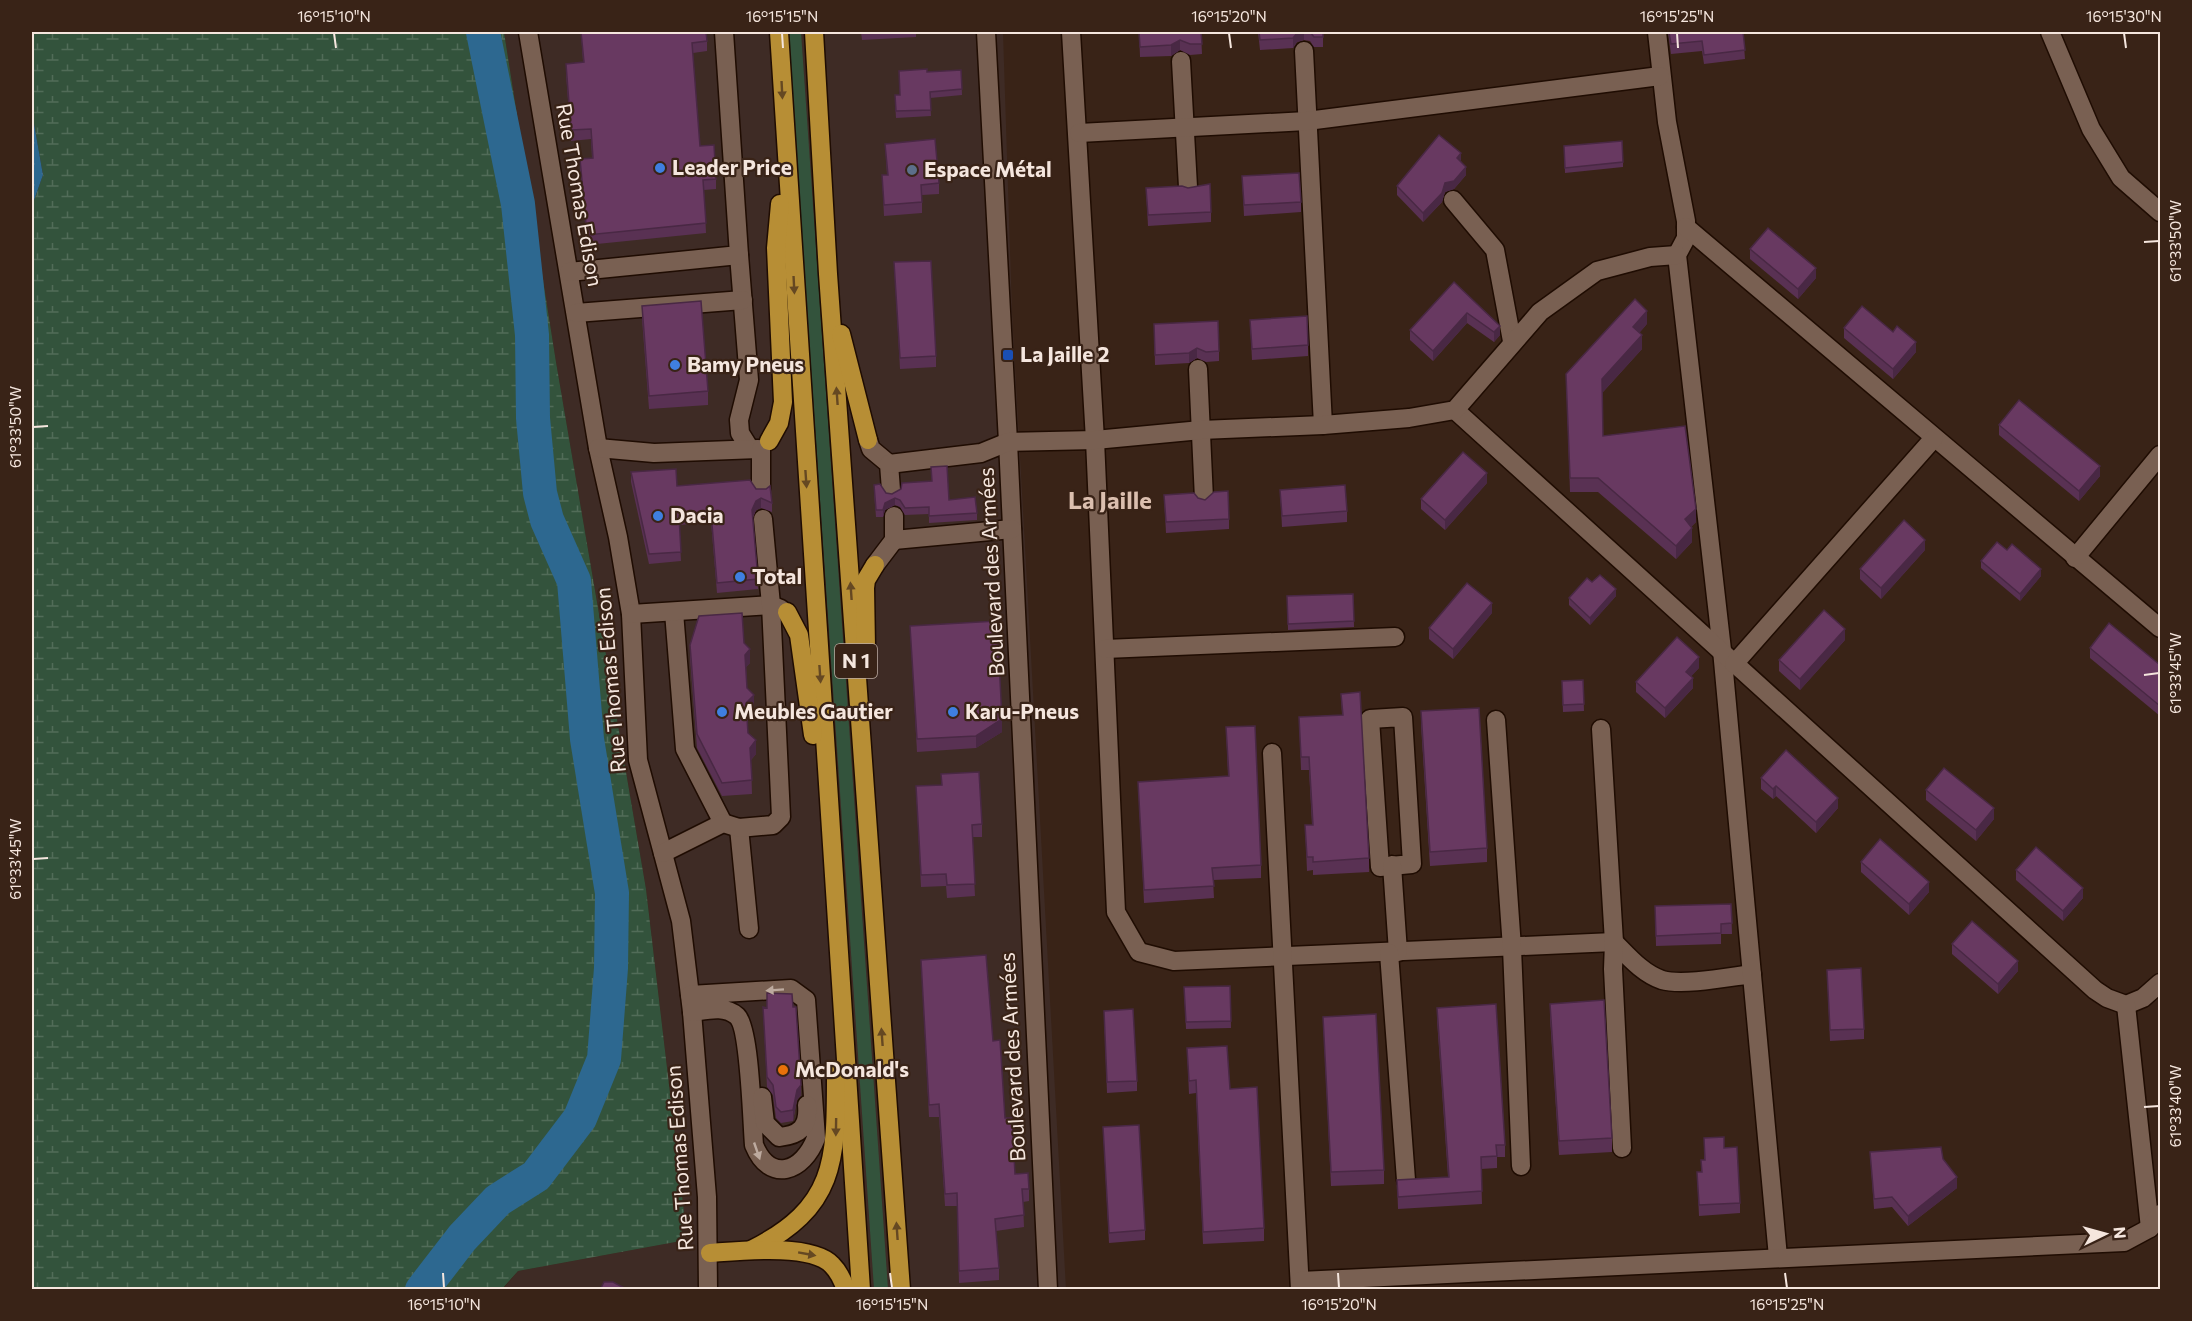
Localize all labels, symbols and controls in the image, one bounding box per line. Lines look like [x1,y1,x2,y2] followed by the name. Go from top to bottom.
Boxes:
[297,7,371,25] text: 16°15'10"N
[746,7,818,25] text: 16°15'15"N
[1191,7,1267,25] text: 16°15'20"N
[1640,7,1714,25] text: 16°15'25"N
[2086,7,2162,25] text: 16°15'30"N
[778,80,787,99] one-way arrow
[552,101,609,288] street label: Rue Thomas Edison
[672,154,792,179] place label: Leader Price
[924,156,1052,181] place label: Espace Métal
[653,161,667,175] marker: Leader Price
[905,163,919,177] marker: Espace Métal
[2166,200,2184,282] text: 61°33'50"W
[789,275,799,294] one-way arrow
[1020,341,1109,366] place label: La Jaille 2
[1001,348,1015,362] marker: La Jaille 2
[687,351,804,376] place label: Bamy Pneus
[668,358,682,372] marker: Bamy Pneus
[6,386,24,468] text: 61°33'50"W
[832,387,841,406] one-way arrow
[973,467,1008,677] street label: Boulevard des Armées
[802,470,811,489] one-way arrow
[1068,485,1152,514] district label: La Jaille
[670,502,724,527] place label: Dacia
[651,509,665,523] marker: Dacia
[752,563,802,588] place label: Total
[733,570,747,584] marker: Total
[846,581,856,600] one-way arrow
[589,586,630,774] street label: Rue Thomas Edison
[2166,632,2184,714] text: 61°33'45"W
[835,644,877,678] road number: N 1
[815,664,824,683] one-way arrow
[734,698,893,723] place label: Meubles Gautier
[965,698,1079,723] place label: Karu-Pneus
[715,705,729,719] marker: Meubles Gautier
[946,705,960,719] marker: Karu-Pneus
[6,818,24,900] text: 61°33'45"W
[994,952,1029,1162] street label: Boulevard des Armées
[766,986,785,995] one-way arrow
[878,1027,887,1046] one-way arrow
[795,1056,909,1081] place label: McDonald's
[776,1063,790,1077] marker: McDonald's
[660,1065,697,1252] street label: Rue Thomas Edison
[2166,1065,2184,1147] text: 61°33'40"W
[831,1117,840,1136] one-way arrow
[752,1142,762,1160] one-way arrow
[2075,1204,2135,1264] north arrow
[892,1222,901,1241] one-way arrow
[2110,1226,2130,1239] text: N
[798,1250,817,1259] one-way arrow
[407,1295,481,1313] text: 16°15'10"N
[856,1295,928,1313] text: 16°15'15"N
[1301,1295,1377,1313] text: 16°15'20"N
[1750,1295,1824,1313] text: 16°15'25"N

